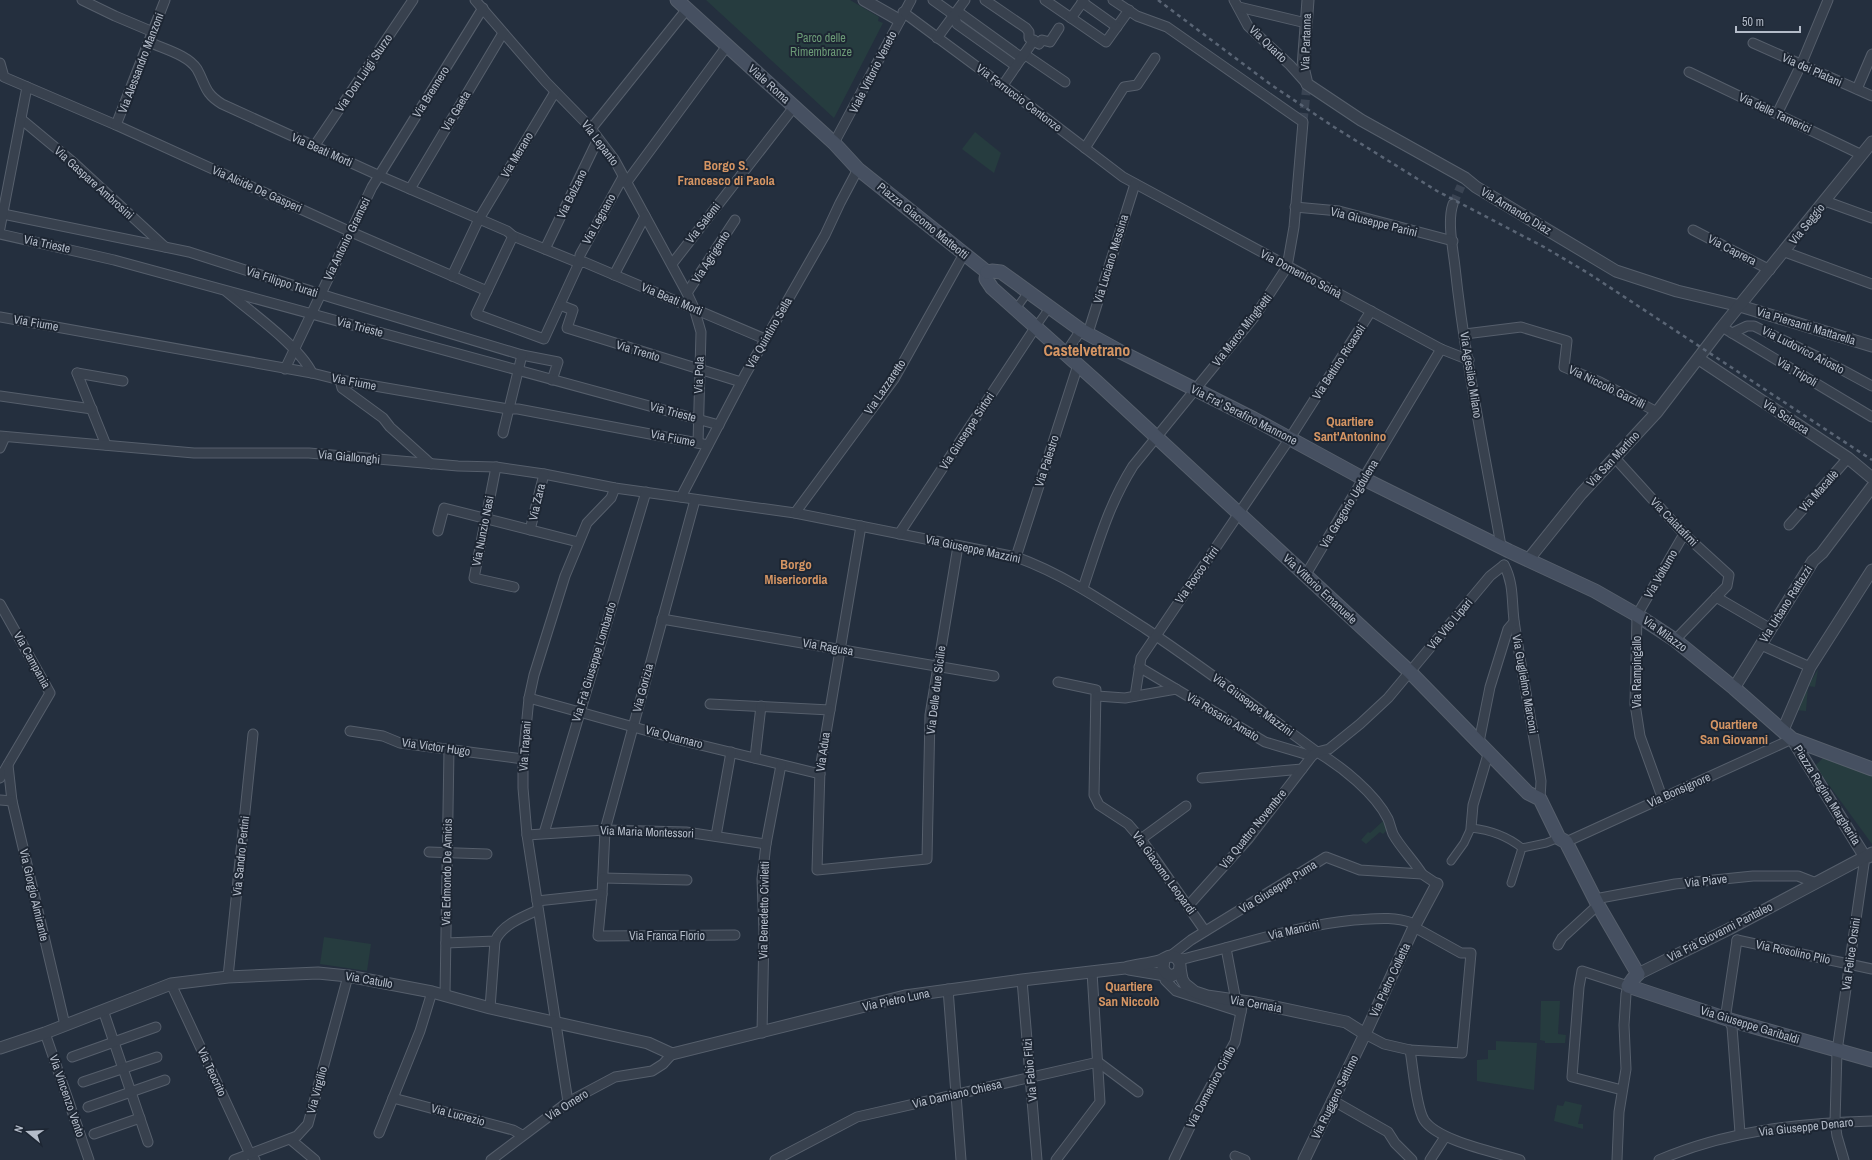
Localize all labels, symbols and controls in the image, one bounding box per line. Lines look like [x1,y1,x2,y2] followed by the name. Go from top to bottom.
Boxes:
[1736,8,1800,34] scale bar
[114,10,168,116] street label: Via Alessandro Manzoni
[1297,13,1315,71] street label: Via Partanna
[1742,14,1764,30] text: 50 m
[1245,22,1291,66] street label: Via Quarto
[845,28,901,116] street label: Viale Vittorio Veneto
[790,30,852,60] park label: Parco delle Rimembranze
[332,31,396,115] street label: Via Don Luigi Sturzo
[1779,50,1845,90] street label: Via dei Platani
[745,61,794,107] street label: Viale Roma
[973,61,1065,135] street label: Via Ferruccio Centonze
[409,63,453,121] street label: Via Brennero
[438,88,474,134] street label: Via Gaeta
[1736,89,1814,137] street label: Via delle Tamerici
[578,117,622,169] street label: Via Lepanto
[289,129,355,171] street label: Via Beati Morti
[497,129,537,181] street label: Via Merano
[51,143,137,223] street label: Via Gaspare Ambrosini
[677,157,775,189] district label: Borgo S. Francesco di Paola
[209,162,305,216] street label: Via Alcide De Gasperi
[553,167,591,221] street label: Via Bolzano
[874,179,972,263] street label: Piazza Giacomo Matteotti
[1478,184,1554,238] street label: Via Armando Diaz
[579,191,619,247] street label: Via Legnano
[320,195,374,283] street label: Via Antonio Gramsci
[682,199,724,247] street label: Via Salemi
[1786,200,1828,248] street label: Via Seggio
[1329,203,1419,241] street label: Via Giuseppe Parini
[1090,212,1132,305] street label: Via Luciano Messina
[688,228,734,286] street label: Via Agrigento
[22,231,72,257] street label: Via Trieste
[1705,231,1760,269] street label: Via Caprera
[1257,246,1345,302] street label: Via Domenico Scinà
[244,263,320,301] street label: Via Filippo Turati
[639,279,705,319] street label: Via Beati Morti
[1208,290,1276,370] street label: Via Marco Minghetti
[742,294,796,372] street label: Via Quintino Sella
[1755,303,1858,349] street label: Via Piersanti Mattarella
[12,311,60,335] street label: Via Fiume
[335,313,385,341] street label: Via Trieste
[1309,321,1369,403] street label: Via Bettino Ricasoli
[1759,322,1847,378] street label: Via Ludovico Ariosto
[1456,331,1486,419] street label: Via Agesilao Milano
[614,337,662,365] street label: Via Trento
[1044,339,1130,361] district label: Castelvetrano
[1774,354,1820,390] street label: Via Tripoli
[690,356,708,394] street label: Via Pola
[861,356,909,418] street label: Via Lazzaretto
[1566,361,1648,413] street label: Via Niccolò Garzilli
[330,370,378,394] street label: Via Fiume
[1188,381,1300,449] street label: Via Fra' Serafino Mannone
[936,389,998,473] street label: Via Giuseppe Sirtori
[1760,396,1813,438] street label: Via Sciacca
[648,398,698,426] street label: Via Trieste
[1314,413,1386,445] district label: Quartiere Sant'Antonino
[649,426,697,450] street label: Via Fiume
[1583,428,1643,490] street label: Via San Martino
[1031,433,1063,489] street label: Via Palestro
[317,446,381,468] street label: Via Giallonghi
[1316,456,1382,551] street label: Via Gregorio Ugdulena
[1796,467,1842,515] street label: Via Macallè
[525,481,549,522] street label: Via Zara
[468,494,498,568] street label: Via Nunzio Nasi
[1647,494,1701,550] street label: Via Calatafimi
[924,531,1022,567] street label: Via Giuseppe Mazzini
[1171,543,1223,607] street label: Via Rocco Pirri
[1641,547,1681,601] street label: Via Volturno
[1279,550,1361,628] street label: Via Vittorio Emanuele
[765,556,827,588] district label: Borgo Misericordia
[1756,562,1816,646] street label: Via Urbano Rattazzi
[1424,595,1476,653] street label: Via Vito Lipari
[568,600,620,724] street label: Via Frà Giuseppe Lombardo
[1640,612,1690,656] street label: Via Milazzo
[10,629,54,692] street label: Via Campania
[1508,633,1542,735] street label: Via Guglielmo Marconi
[801,635,855,659] street label: Via Ragusa
[1629,636,1645,708] street label: Via Rampingallo
[923,645,949,735] street label: Via Delle due Sicilie
[629,661,657,714] street label: Via Gorizia
[1209,670,1297,740] street label: Via Giuseppe Mazzini
[1184,689,1262,745] street label: Via Rosario Amato
[1700,716,1768,748] district label: Quartiere San Giovanni
[515,720,535,772] street label: Via Trapani
[643,722,705,752] street label: Via Quarnaro
[812,731,834,773] street label: Via Adua
[401,734,471,760] street label: Via Victor Hugo
[1790,742,1864,848] street label: Piazza Regina Margherita
[1645,769,1713,811] street label: Via Bonsignore
[1216,786,1290,872] street label: Via Quattro Novembre
[229,815,253,897] street label: Via Sandro Pertini
[438,818,456,926] street label: Via Edmondo De Amicis
[600,822,694,842] street label: Via Maria Montessori
[1128,828,1200,918] street label: Via Giacomo Leopardi
[16,847,52,943] street label: Via Giorgio Almirante
[1236,856,1320,917] street label: Via Giuseppe Puma
[755,861,773,959] street label: Via Benedetto Civiletti
[1684,871,1728,891] street label: Via Piave
[1665,898,1775,966] street label: Via Frà Giovanni Pantaleo
[1267,916,1321,944] street label: Via Mancini
[1838,917,1864,991] street label: Via Felice Orsini
[629,928,705,944] street label: Via Franca Florio
[1754,936,1832,968] street label: Via Rosolino Pilo
[1366,940,1414,1019] street label: Via Pietro Colletta
[344,968,394,992] street label: Via Catullo
[1098,978,1160,1010] district label: Quartiere San Niccolò
[861,985,932,1015] street label: Via Pietro Luna
[1229,992,1284,1017] street label: Via Cernaia
[1698,1002,1802,1048] street label: Via Giuseppe Garibaldi
[1019,1038,1041,1102] street label: Via Fabio Filzi
[1183,1043,1239,1131] street label: Via Domenico Cirillo
[194,1045,230,1099] street label: Via Teocrito
[1308,1052,1362,1142] street label: Via Ruggero Settimo
[45,1053,89,1139] street label: Via Vincenzo Vento
[303,1065,331,1115] street label: Via Virgilio
[911,1076,1004,1112] street label: Via Damiano Chiesa
[543,1086,591,1124] street label: Via Omero
[429,1100,487,1130] street label: Via Lucrezio
[8,1112,48,1152] north arrow
[1758,1114,1854,1140] street label: Via Giuseppe Denaro
[11,1124,26,1134] text: N

